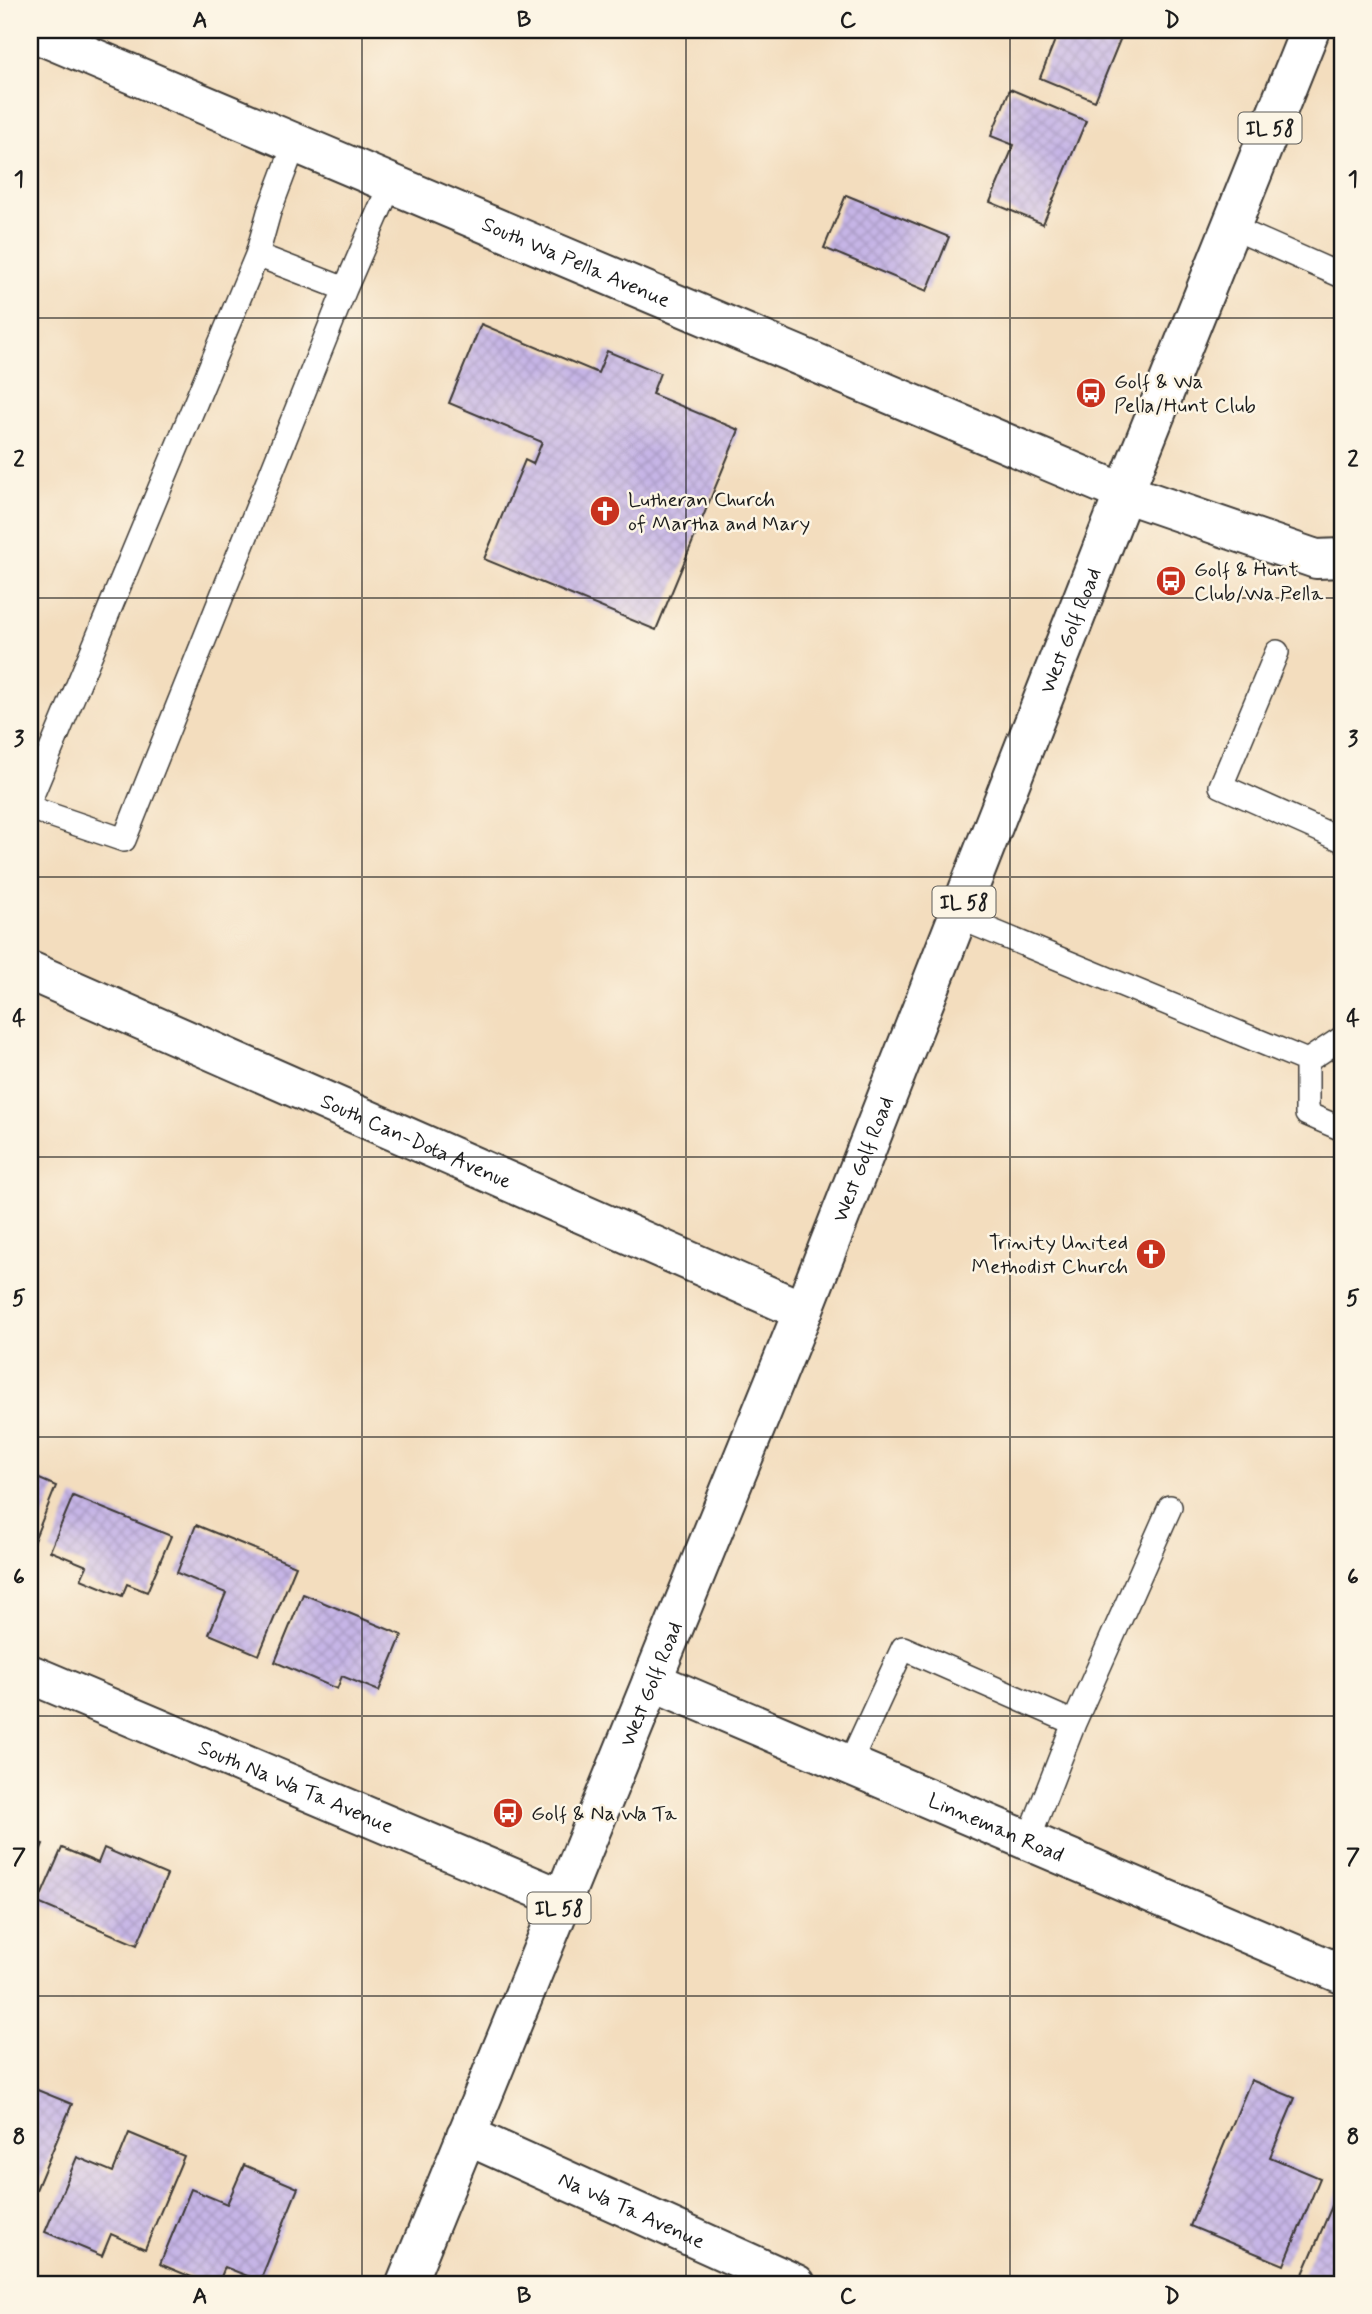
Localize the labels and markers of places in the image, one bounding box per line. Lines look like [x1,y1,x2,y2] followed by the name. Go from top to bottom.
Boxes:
[1114,368,1256,420] place label: Golf & Wa Pella/Hunt Club
[1074,376,1108,410] bus stop icon: Golf & Wa Pella/Hunt Club
[628,486,810,538] place label: Lutheran Church of Martha and Mary
[588,494,622,528] church icon: Lutheran Church of Martha and Mary
[1194,556,1324,608] place label: Golf & Hunt Club/Wa Pella
[1154,564,1188,598] bus stop icon: Golf & Hunt Club/Wa Pella
[971,1229,1128,1281] place label: Trinity United Methodist Church
[1134,1237,1168,1271] church icon: Trinity United Methodist Church
[491,1796,525,1830] bus stop icon: Golf & Na Wa Ta
[531,1800,677,1828] place label: Golf & Na Wa Ta

